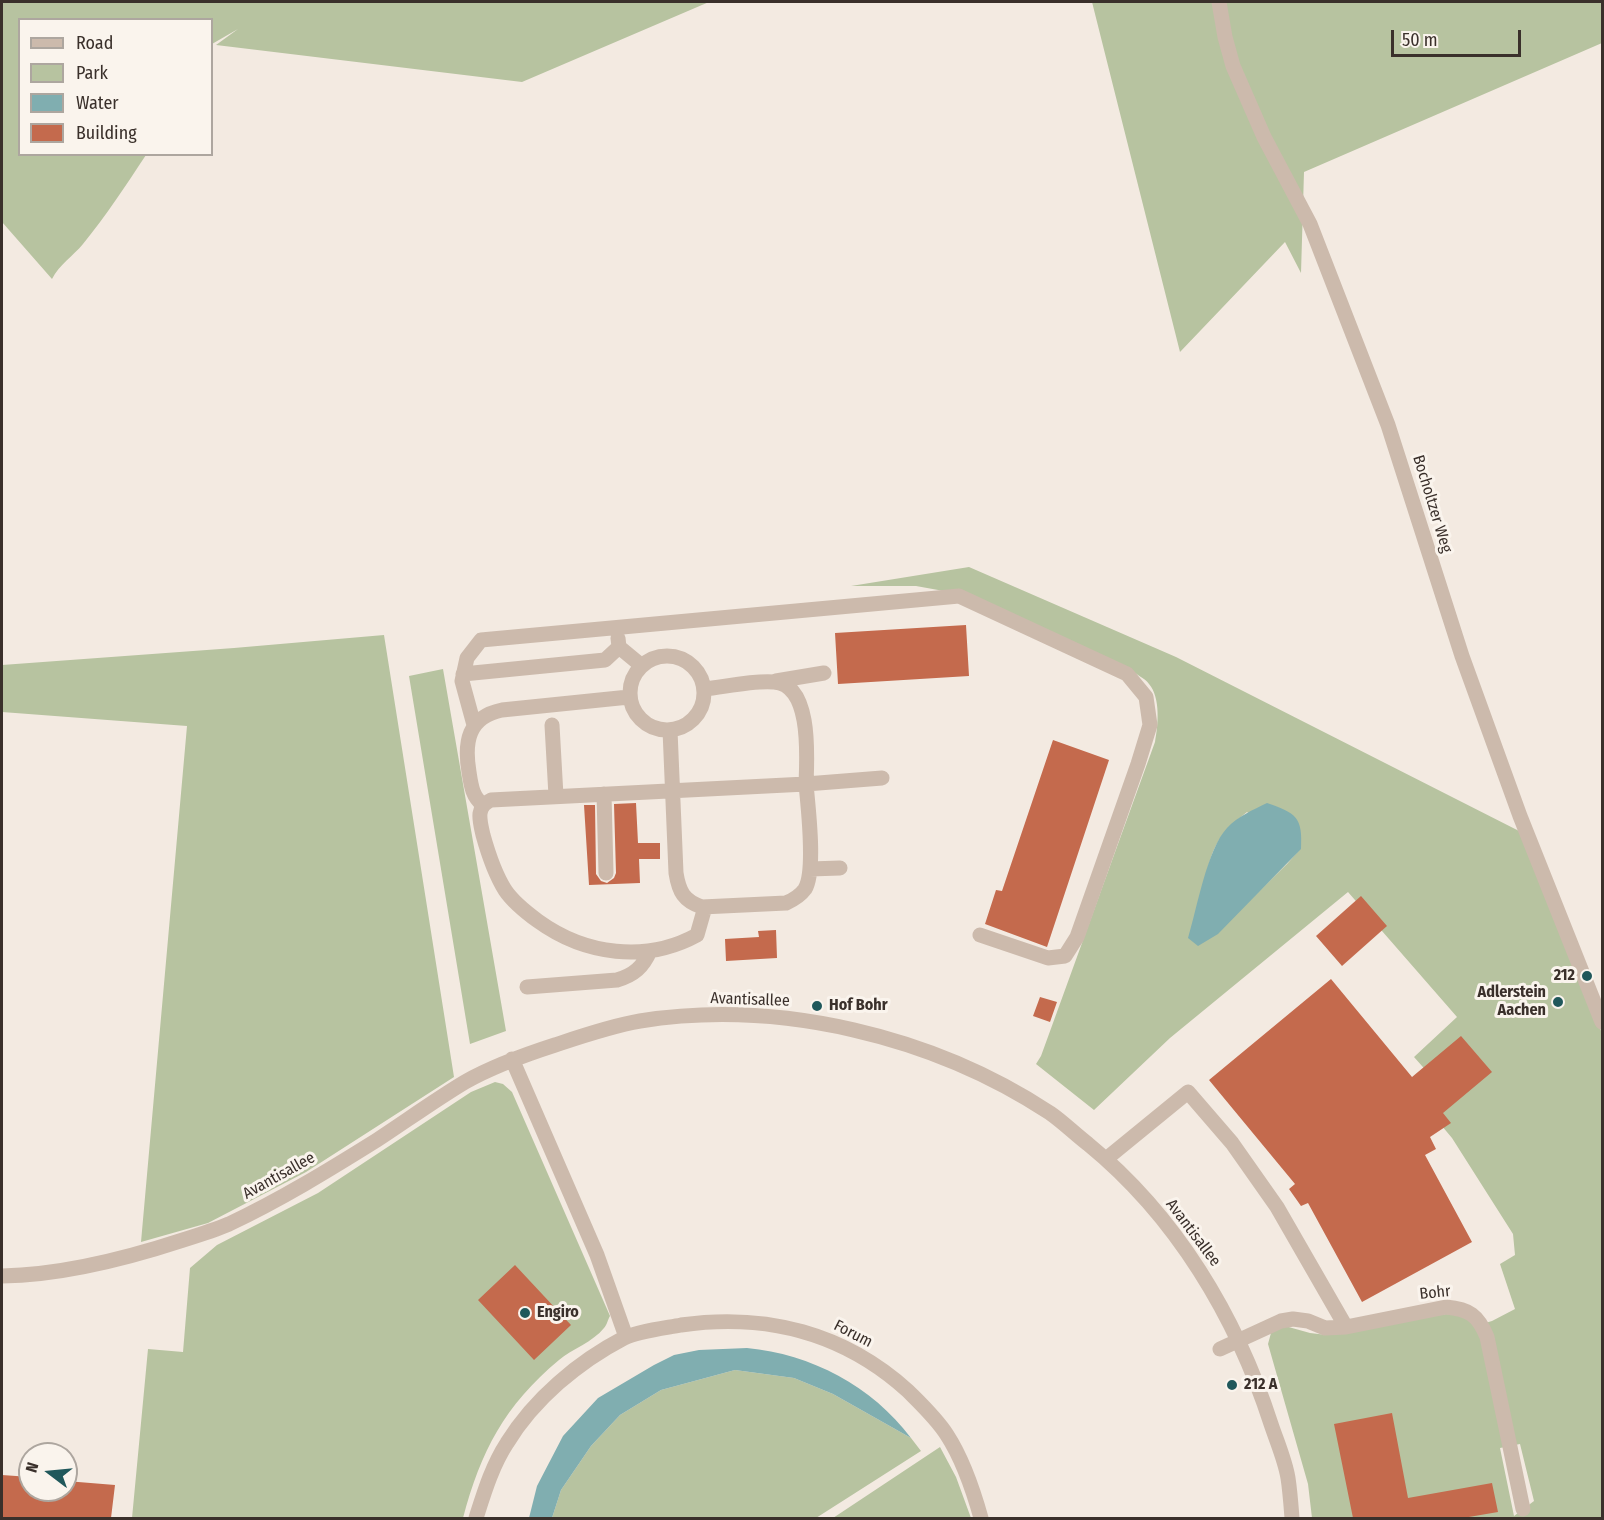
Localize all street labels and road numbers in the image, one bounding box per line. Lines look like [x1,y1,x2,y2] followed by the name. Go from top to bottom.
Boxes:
[1408,453,1456,555] street label: Bocholtzer Weg
[710,989,790,1011] street label: Avantisallee
[240,1148,318,1204] street label: Avantisallee
[1161,1196,1225,1270] street label: Avantisallee
[1418,1282,1452,1304] street label: Bohr
[830,1316,876,1352] street label: Forum

